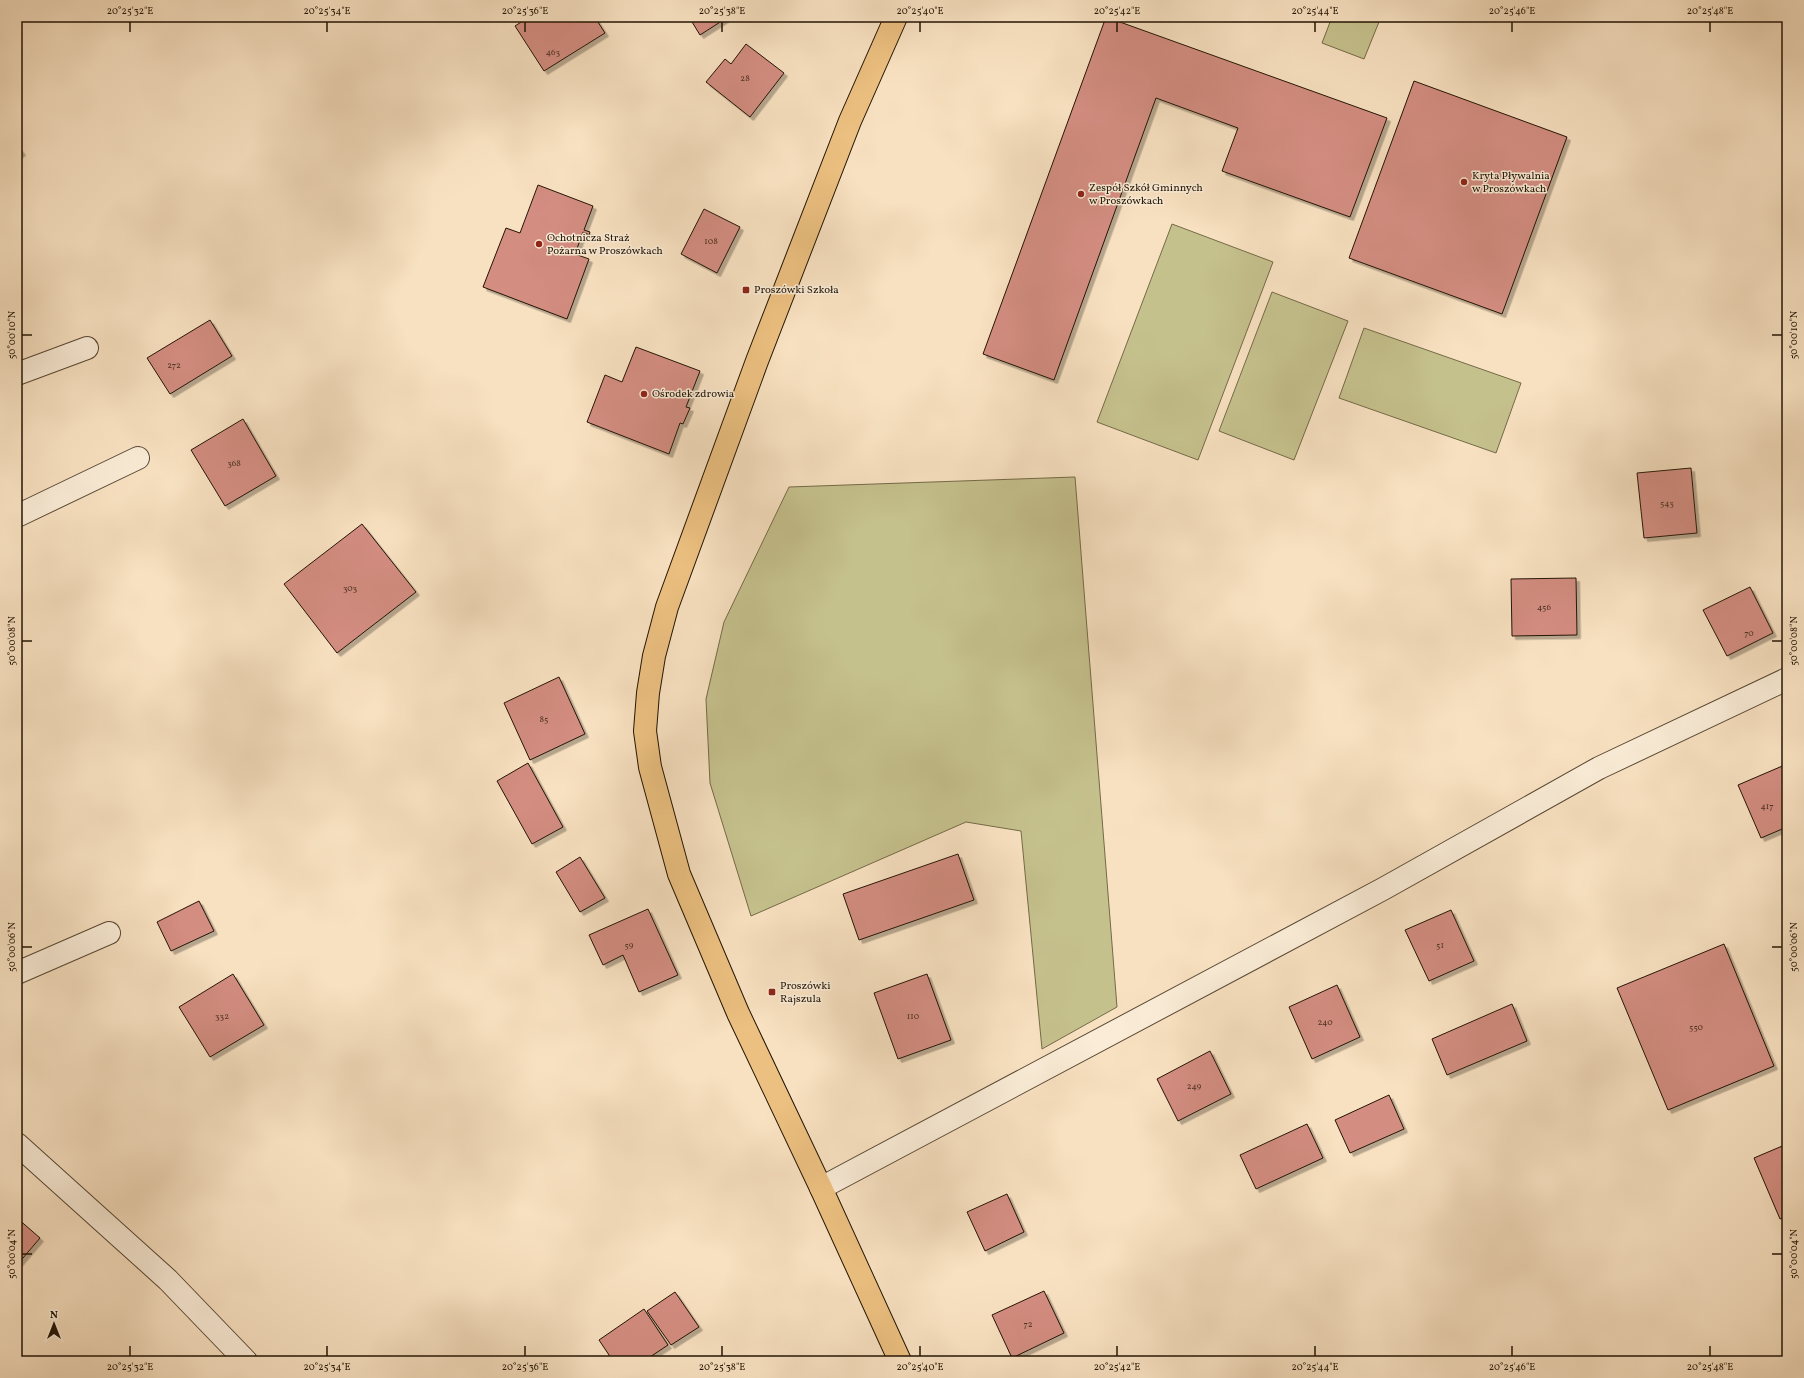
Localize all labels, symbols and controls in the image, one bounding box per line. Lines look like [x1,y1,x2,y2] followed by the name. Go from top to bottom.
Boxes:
[107,4,153,18] text: 20°25'32"E
[303,4,351,18] text: 20°25'34"E
[502,4,548,18] text: 20°25'36"E
[699,4,745,18] text: 20°25'38"E
[896,4,944,18] text: 20°25'40"E
[1094,4,1140,18] text: 20°25'42"E
[1291,4,1339,18] text: 20°25'44"E
[1489,4,1535,18] text: 20°25'46"E
[1687,4,1733,18] text: 20°25'48"E
[546,46,561,59] house number: 463
[740,72,750,85] house number: 28
[1472,169,1550,197] place label: Kryta Pływalnia w Proszówkach
[1459,177,1469,187] marker: Kryta Pływalnia w Proszówkach
[1089,181,1203,209] place label: Zespół Szkół Gminnych w Proszówkach
[1076,189,1086,199] marker: Zespół Szkół Gminnych w Proszówkach
[547,231,663,259] place label: Ochotnicza Straż Pożarna w Proszówkach
[704,235,718,248] house number: 108
[534,239,544,249] marker: Ochotnicza Straż Pożarna w Proszówkach
[754,283,839,298] place label: Proszówki Szkoła
[741,285,751,295] marker: Proszówki Szkoła
[5,310,19,359] text: 50°00'10"N
[1787,310,1801,359] text: 50°00'10"N
[167,359,181,372] house number: 272
[652,387,735,402] place label: Ośrodek zdrowia
[639,389,649,399] marker: Ośrodek zdrowia
[227,457,241,470] house number: 368
[1660,497,1674,510] house number: 543
[343,582,357,595] house number: 303
[1537,601,1551,614] house number: 456
[5,616,19,666] text: 50°00'08"N
[1787,616,1801,666] text: 50°00'08"N
[1744,627,1754,640] house number: 70
[540,713,548,726] house number: 85
[1760,800,1774,813] house number: 417
[5,922,19,972] text: 50°00'06"N
[1787,922,1801,972] text: 50°00'06"N
[625,939,634,952] house number: 59
[1436,939,1444,952] house number: 51
[780,979,831,1007] place label: Proszówki Rajszula
[767,987,777,997] marker: Proszówki Rajszula
[215,1010,229,1023] house number: 332
[907,1010,920,1023] house number: 110
[1317,1016,1333,1029] house number: 240
[1689,1021,1704,1034] house number: 550
[1187,1080,1201,1093] house number: 249
[5,1228,19,1279] text: 50°00'04"N
[1787,1228,1801,1279] text: 50°00'04"N
[34,1304,74,1344] north arrow
[50,1308,58,1323] text: N
[1023,1318,1033,1331] house number: 72
[107,1360,153,1374] text: 20°25'32"E
[303,1360,351,1374] text: 20°25'34"E
[502,1360,548,1374] text: 20°25'36"E
[699,1360,745,1374] text: 20°25'38"E
[896,1360,944,1374] text: 20°25'40"E
[1094,1360,1140,1374] text: 20°25'42"E
[1291,1360,1339,1374] text: 20°25'44"E
[1489,1360,1535,1374] text: 20°25'46"E
[1687,1360,1733,1374] text: 20°25'48"E

